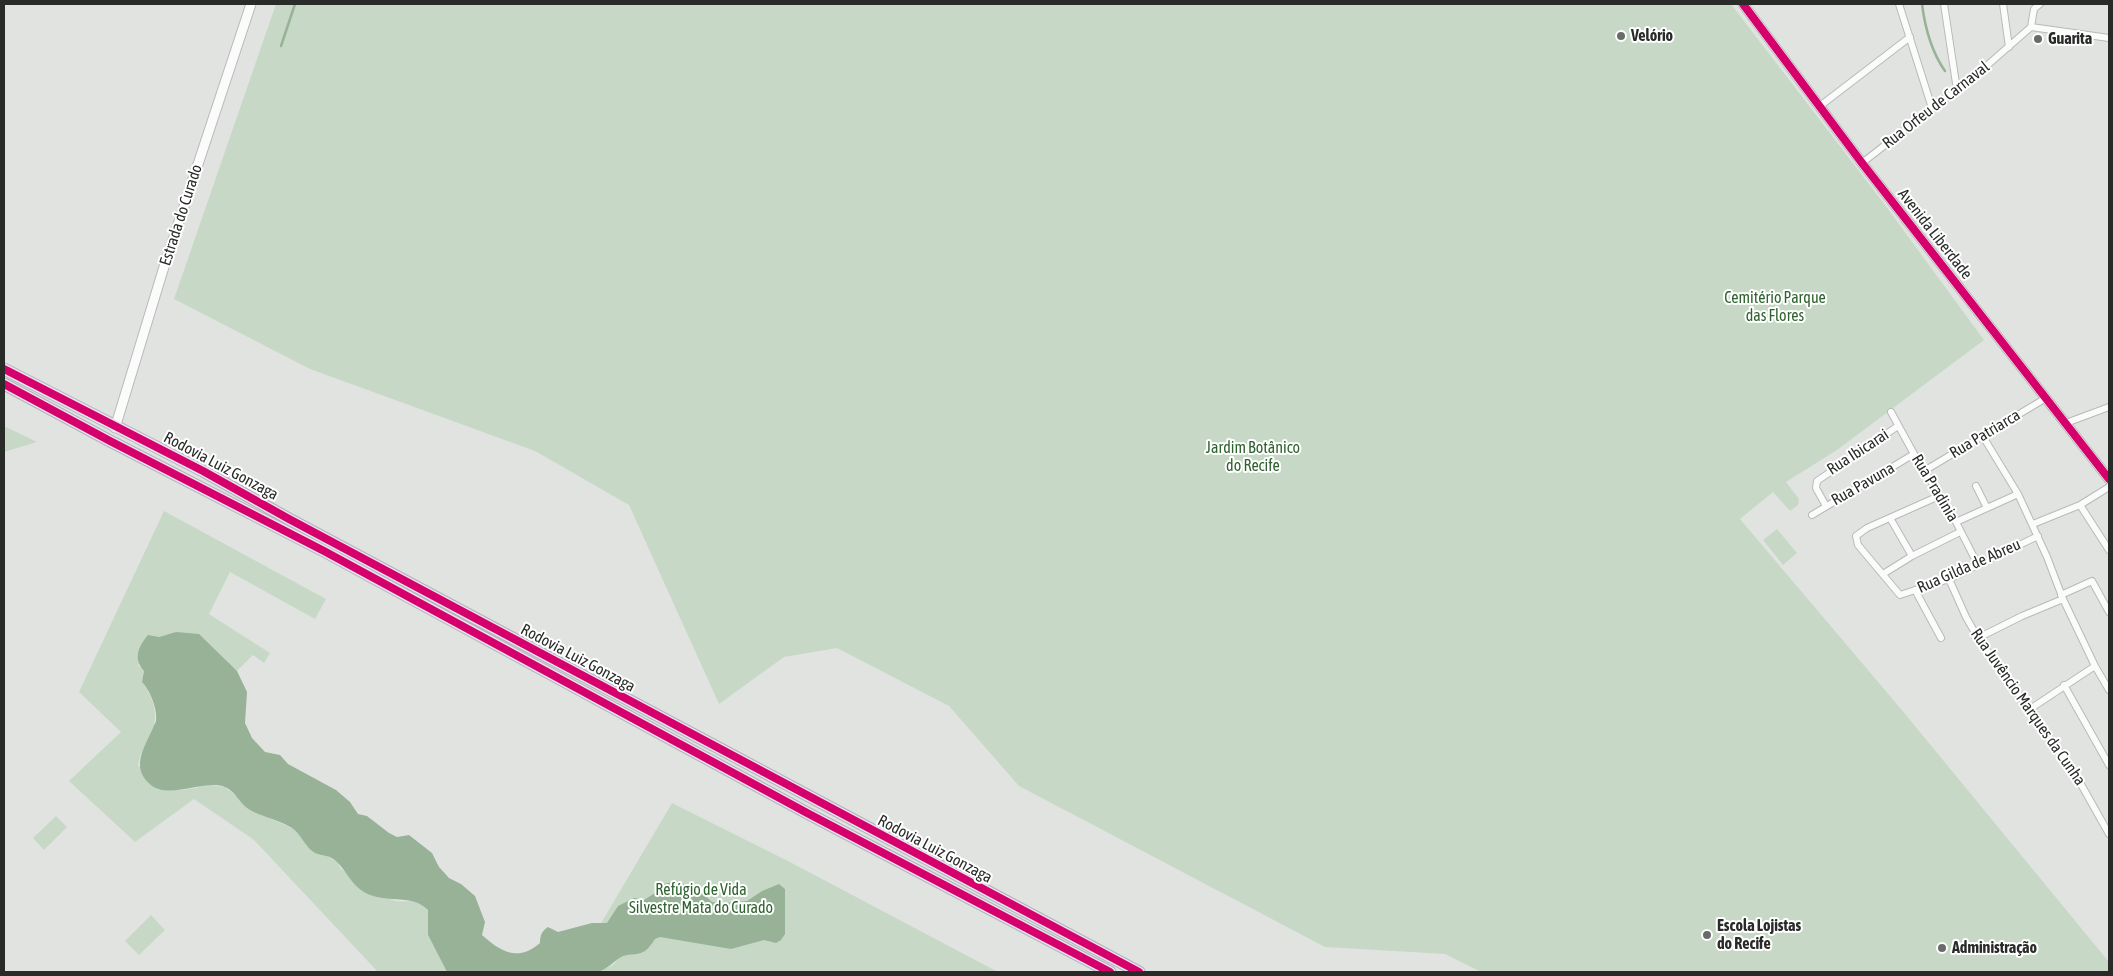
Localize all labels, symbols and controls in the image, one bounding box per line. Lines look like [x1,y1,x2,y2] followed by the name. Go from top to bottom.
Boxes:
[1631,26,1673,46] place label: Velório
[2048,29,2092,49] place label: Guarita
[1615,30,1627,42] marker: Velório
[2032,33,2044,45] marker: Guarita
[1879,57,1993,153] street label: Rua Orfeu de Carnaval
[156,162,206,268] street label: Estrada do Curado
[1894,185,1976,283] street label: Avenida Liberdade
[1724,288,1826,326] park label: Cemitério Parque das Flores
[1946,405,2024,463] street label: Rua Patriarca
[1824,425,1892,479] street label: Rua Ibicarai
[160,428,282,504] street label: Rodovia Luiz Gonzaga
[1206,438,1300,476] park label: Jardim Botânico do Recife
[1907,451,1963,525] street label: Rua Pradinia
[1828,458,1898,510] street label: Rua Pavuna
[1914,535,2024,597] street label: Rua Gilda de Abreu
[517,620,639,696] street label: Rodovia Luiz Gonzaga
[1966,625,2090,789] street label: Rua Juvêncio Marques da Cunha
[874,811,996,887] street label: Rodovia Luiz Gonzaga
[629,880,773,918] park label: Refúgio de Vida Silvestre Mata do Curado
[1717,916,1801,954] place label: Escola Lojistas do Recife
[1701,929,1713,941] marker: Escola Lojistas do Recife
[1952,938,2037,958] place label: Administração
[1936,942,1948,954] marker: Administração

